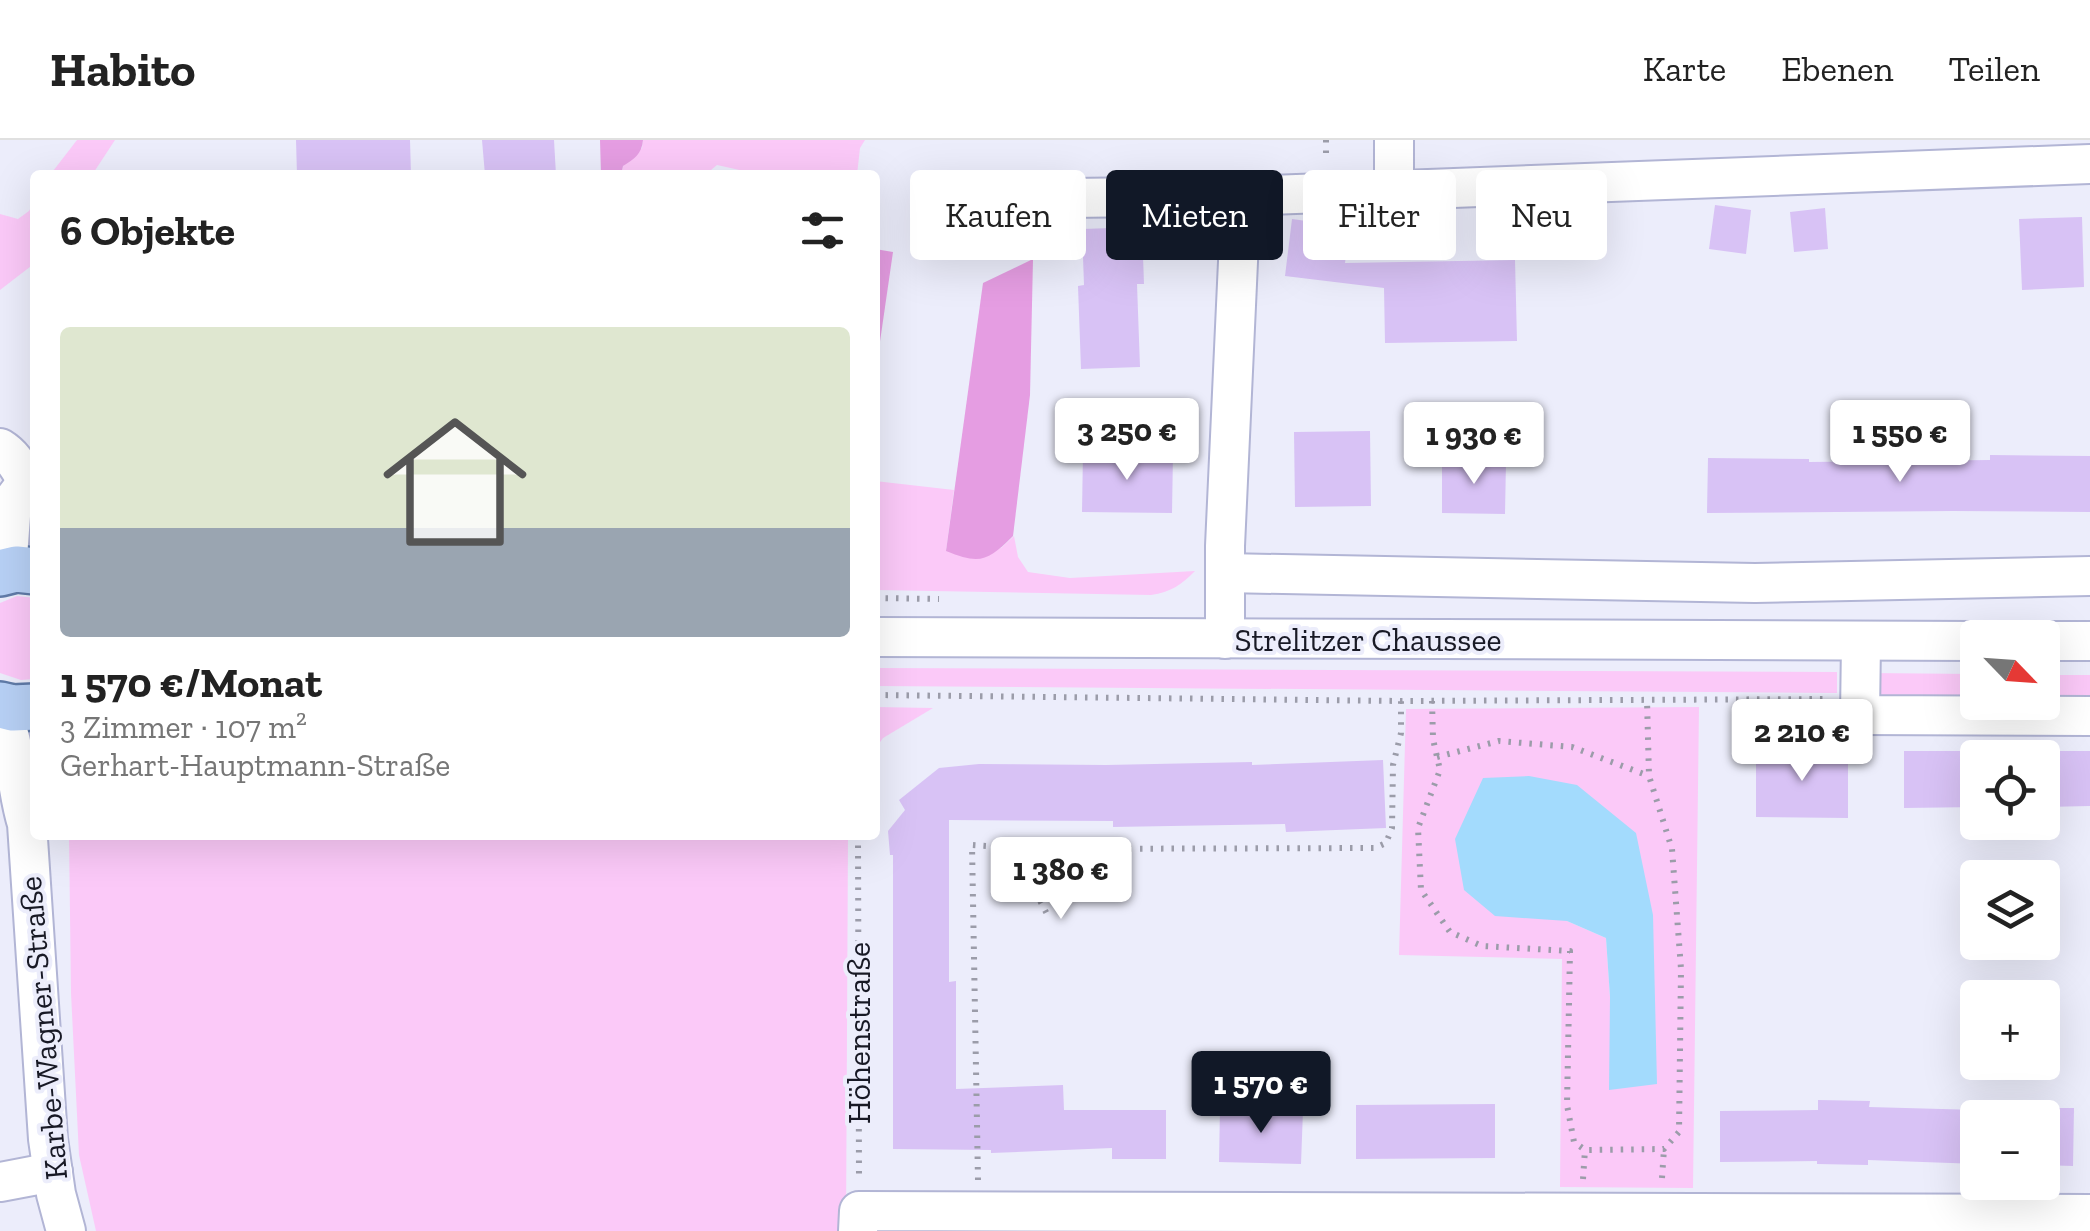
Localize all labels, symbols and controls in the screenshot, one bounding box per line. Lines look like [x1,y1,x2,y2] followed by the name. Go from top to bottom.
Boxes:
[50,41,195,98] text: Habito
[1643,48,1726,90] text: Karte
[1781,48,1893,90] text: Ebenen
[1948,48,2040,90] text: Teilen
[910,170,1086,260] chip: Kaufen
[1106,170,1283,260] chip: Mieten
[1303,170,1456,260] chip: Filter
[1476,170,1607,260] chip: Neu
[795,203,850,258] icon: filters
[60,205,235,256] text: 6 Objekte
[365,392,545,572] icon: home
[1035,398,1219,483] pin: 3 250 €
[1808,400,1992,485] pin: 1 550 €
[1382,402,1566,487] pin: 1 930 €
[1077,411,1177,449] text: 3 250 €
[1852,413,1948,451] text: 1 550 €
[1426,415,1522,453] text: 1 930 €
[1960,620,2060,720] north arrow
[1960,620,2060,1200] map controls
[1235,621,1501,659] street label: Strelitzer Chaussee
[60,657,322,708] text: 1 570 €/Monat
[1710,699,1894,784] pin: 2 210 €
[60,708,307,746] text: 3 Zimmer · 107 m²
[1754,712,1850,750] text: 2 210 €
[1960,740,2060,840] button: locate
[60,746,450,784] text: Gerhart-Hauptmann-Straße
[969,837,1153,922] pin: 1 380 €
[1013,850,1109,888] text: 1 380 €
[1960,860,2060,960] button: layers
[11,875,75,1181] street label: Karbe-Wagner-Straße
[840,942,878,1124] street label: Höhenstraße
[1960,980,2060,1080] button: +
[1169,1051,1353,1136] pin: 1 570 €
[1214,1064,1308,1102] text: 1 570 €
[1960,1100,2060,1200] button: −

